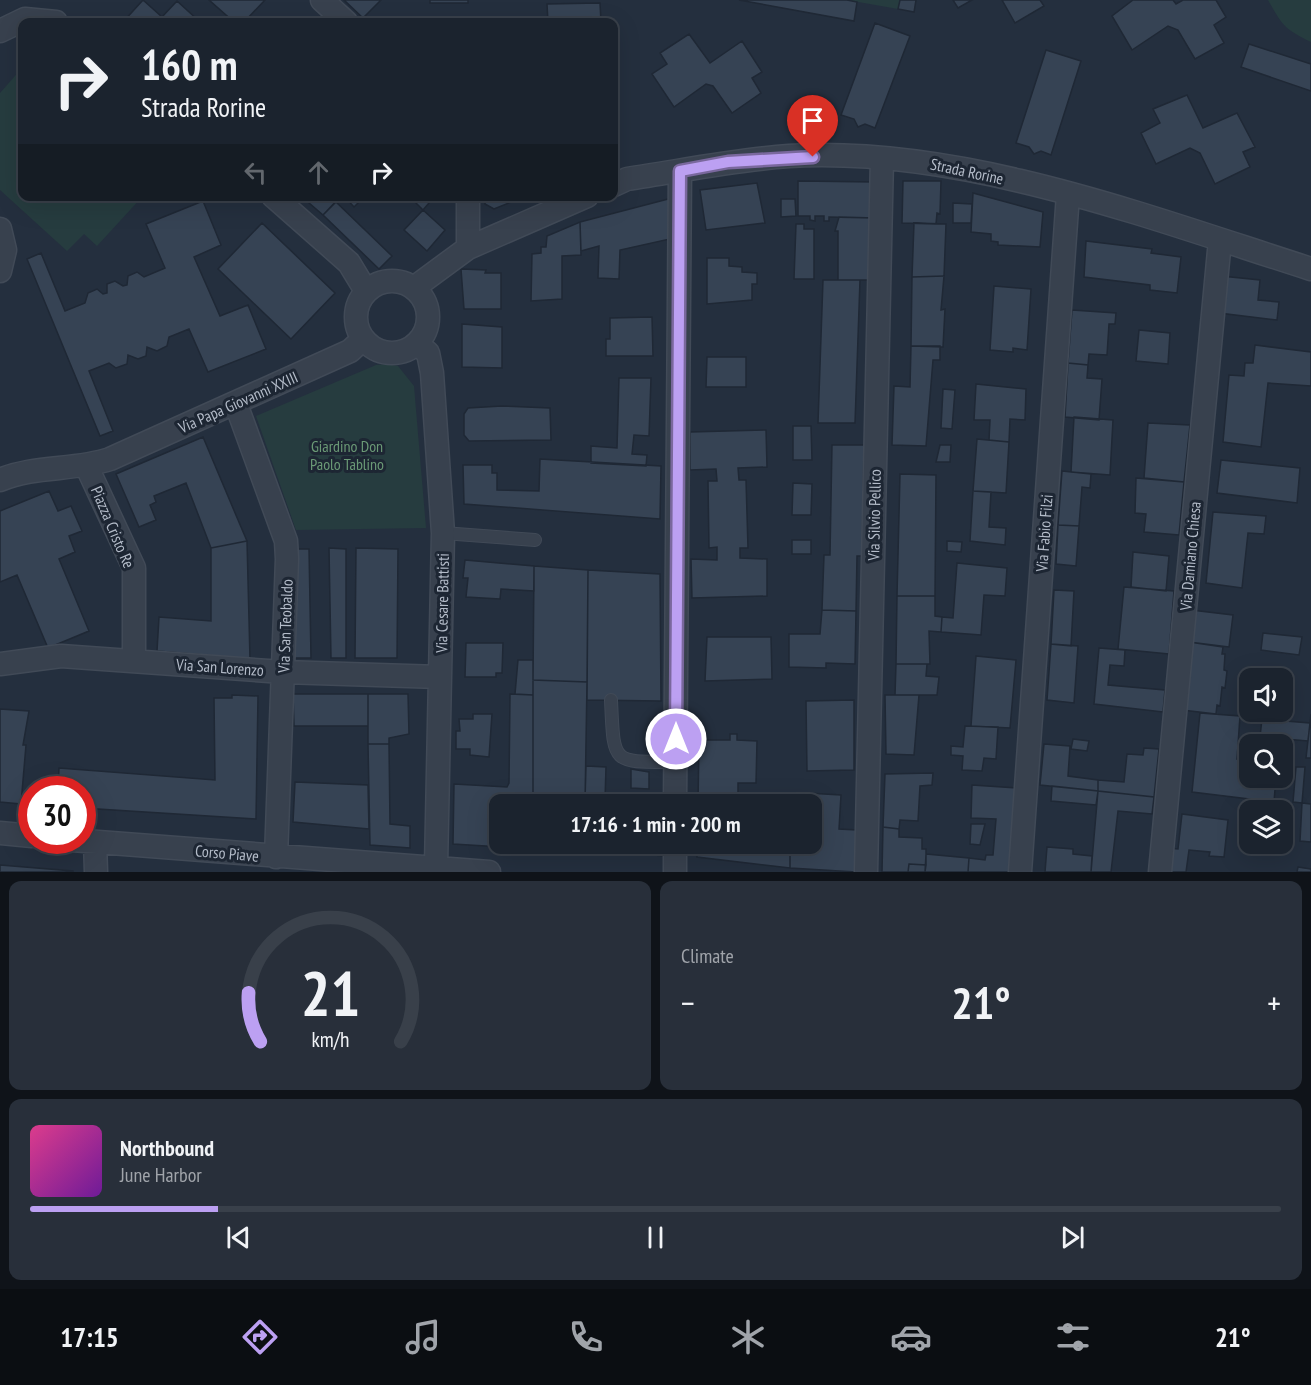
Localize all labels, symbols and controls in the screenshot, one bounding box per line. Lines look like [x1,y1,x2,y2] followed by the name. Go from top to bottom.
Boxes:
[141,37,238,92] text: 160 m
[42,42,120,120] icon: right
[141,90,266,124] text: Strada Rorine
[787,95,838,157] pin
[796,104,829,137] icon: arrive
[929,154,1005,188] street label: Strada Rorine
[239,156,272,189] icon: left
[302,156,335,189] icon: ahead
[365,156,398,189] icon: right
[174,367,301,438] street label: Via Papa Giovanni XXIII
[310,436,384,474] park label: Giardino Don Paolo Tablino
[863,469,885,562] street label: Via Silvio Pellico
[87,483,139,571] street label: Piazza Cristo Re
[1031,494,1057,573] street label: Via Fabio Filzi
[1175,501,1205,612] street label: Via Damiano Chiesa
[431,553,453,654] street label: Via Cesare Battisti
[273,579,297,674] street label: Via San Teobaldo
[175,654,265,680] street label: Via San Lorenzo
[1239,668,1293,854] map controls
[1239,668,1293,722] button: sound
[644,707,708,771] position arrow
[1239,734,1293,788] button: search
[18,776,96,854] speed limit sign: 30
[1239,800,1293,854] button: layers
[570,810,741,838] text: 17:16 · 1 min · 200 m
[194,840,260,866] street label: Corso Piave
[681,943,734,969] text: Climate
[300,952,360,1033] text: 21
[951,973,1011,1031] text: 21°
[681,981,695,1024] text: −
[1267,981,1281,1024] text: +
[311,1026,349,1054] text: km/h
[120,1134,214,1162] text: Northbound
[120,1162,202,1188] text: June Harbor
[222,1221,255,1254] icon: previous
[639,1221,672,1254] icon: pause
[1056,1221,1089,1254] icon: next
[239,1316,281,1358] icon: directions
[402,1316,444,1358] icon: music
[565,1316,607,1358] icon: phone
[727,1316,769,1358] icon: climate
[890,1316,932,1358] icon: car
[1052,1316,1094,1358] icon: filters
[60,1320,119,1354] text: 17:15
[1215,1320,1251,1354] text: 21°

